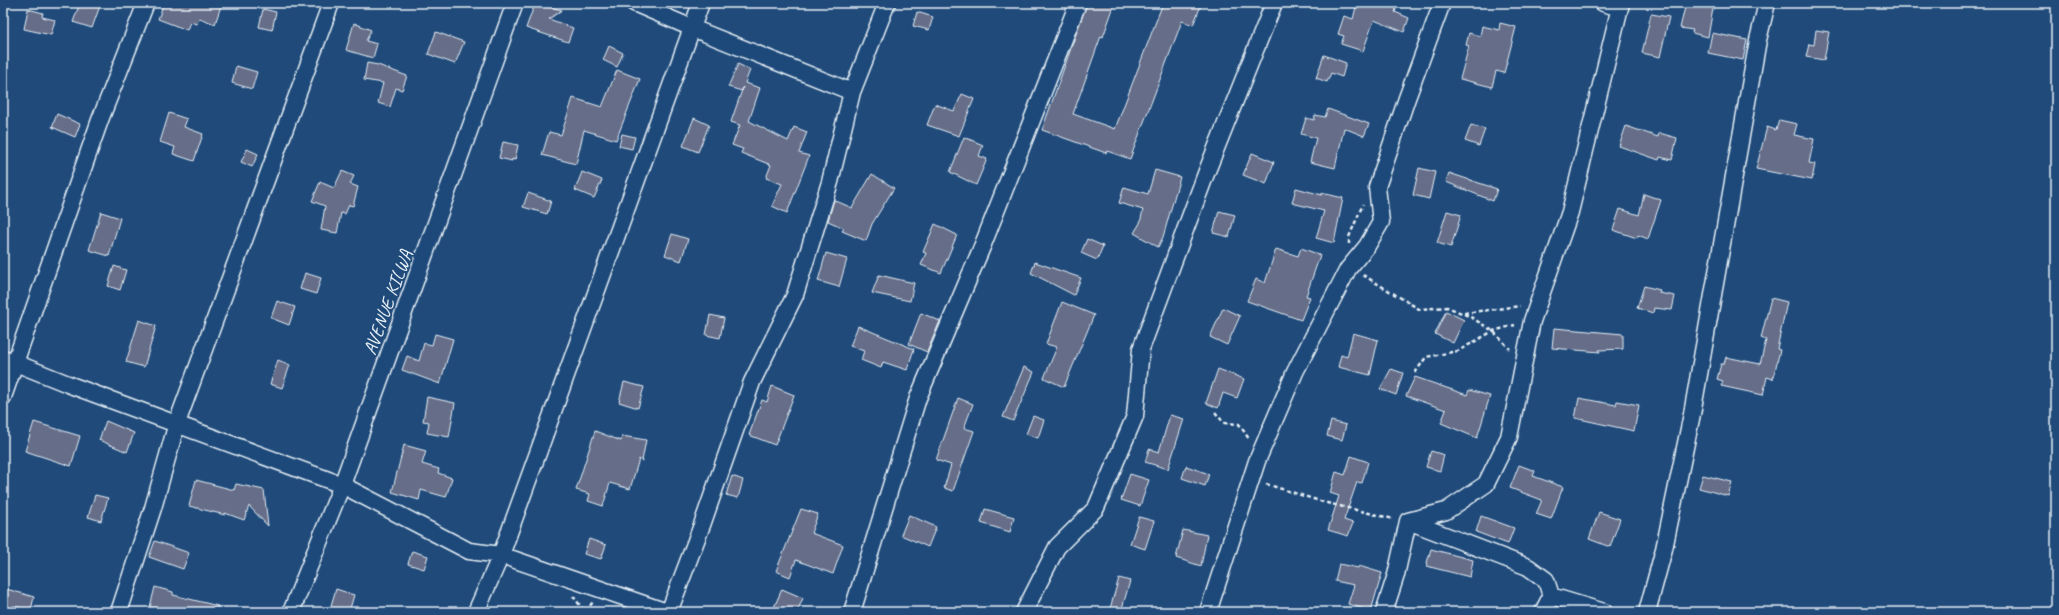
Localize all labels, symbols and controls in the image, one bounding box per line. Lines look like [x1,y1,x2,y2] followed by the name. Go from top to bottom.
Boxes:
[358,246,418,358] street label: AVENUE KILWA

